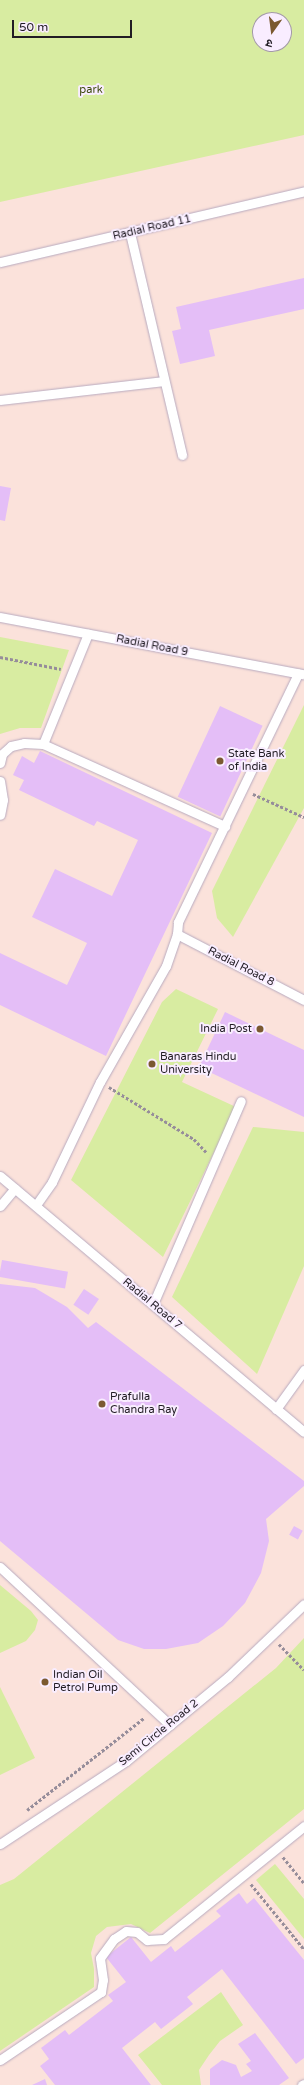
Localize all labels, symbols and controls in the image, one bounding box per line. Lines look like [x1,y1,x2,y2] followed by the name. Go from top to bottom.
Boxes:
[14,12,134,38] scale bar
[252,12,292,52] north arrow
[19,20,48,34] text: 50 m
[265,36,274,50] text: उ
[79,83,103,97] park label: park
[112,213,192,243] street label: Radial Road 11
[115,633,189,659] street label: Radial Road 9
[228,748,284,774] place label: State Bank of India
[215,756,225,766] marker: State Bank of India
[206,945,276,989] street label: Radial Road 8
[200,1022,252,1036] place label: India Post
[255,1024,265,1034] marker: India Post
[160,1051,236,1077] place label: Banaras Hindu University
[147,1059,157,1069] marker: Banaras Hindu University
[120,1276,184,1332] street label: Radial Road 7
[110,1391,177,1417] place label: Prafulla Chandra Ray
[97,1399,107,1409] marker: Prafulla Chandra Ray
[53,1669,118,1695] place label: Indian Oil Petrol Pump
[40,1677,50,1687] marker: Indian Oil Petrol Pump
[117,1697,201,1769] street label: Semi Circle Road 2

